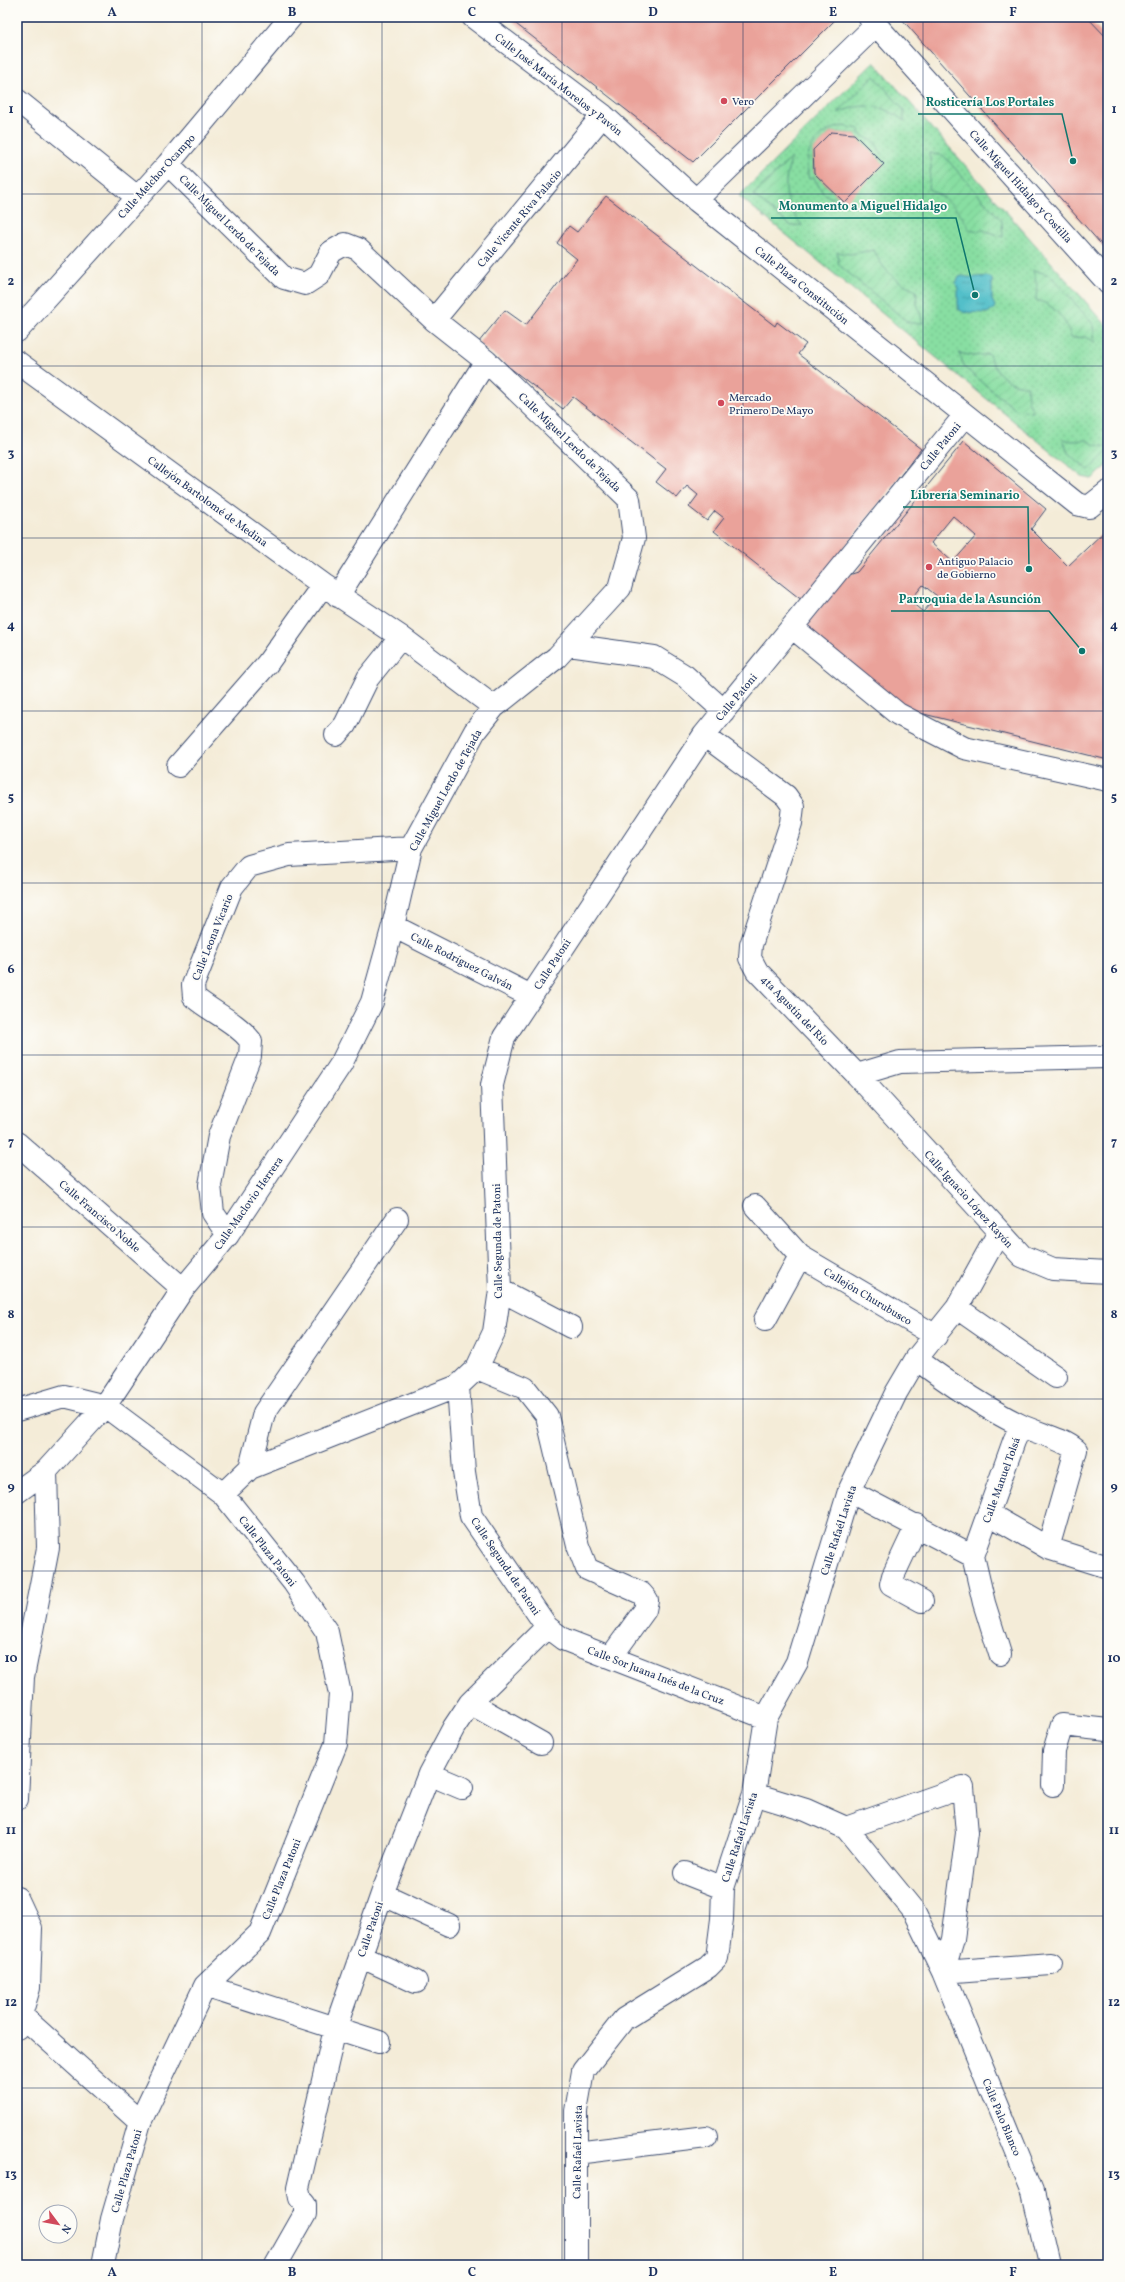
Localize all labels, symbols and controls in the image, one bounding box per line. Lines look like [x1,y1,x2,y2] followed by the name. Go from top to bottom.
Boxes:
[107,4,117,22] text: A
[288,4,297,22] text: B
[468,4,476,22] text: C
[648,4,658,22] text: D
[829,4,837,22] text: E
[1009,4,1017,22] text: F
[491,30,625,140] street label: Calle José María Morelos y Pavón
[918,90,1062,114] callout: Rosticería Los Portales
[732,95,754,110] place label: Vero
[926,95,1055,111] text: Rosticería Los Portales
[719,96,729,106] marker: Vero
[8,101,14,119] text: 1
[1111,101,1117,119] text: 1
[965,127,1075,247] street label: Calle Miguel Hidalgo y Costilla
[115,131,199,223] street label: Calle Melchor Ocampo
[475,167,566,271] street label: Calle Vicente Riva Palacio
[175,172,283,280] street label: Calle Miguel Lerdo de Tejada
[771,194,956,218] callout: Monumento a Miguel Hidalgo
[779,199,947,215] text: Monumento a Miguel Hidalgo
[751,243,852,329] street label: Calle Plaza Constitución
[8,273,15,291] text: 2
[1111,273,1118,291] text: 2
[514,390,624,497] street label: Calle Miguel Lerdo de Tejada
[729,391,814,419] place label: Mercado Primero De Mayo
[716,398,726,408] marker: Mercado Primero De Mayo
[917,420,965,474] street label: Calle Patoni
[8,445,15,463] text: 3
[1111,445,1118,463] text: 3
[144,453,271,551] street label: Callejón Bartolomé de Medina
[903,483,1028,507] callout: Librería Seminario
[910,488,1020,504] text: Librería Seminario
[937,555,1013,583] place label: Antiguo Palacio de Gobierno
[924,562,934,572] marker: Antiguo Palacio de Gobierno
[891,587,1049,611] callout: Parroquia de la Asunción
[899,592,1041,608] text: Parroquia de la Asunción
[7,617,15,635] text: 4
[1110,617,1118,635] text: 4
[713,671,761,725] street label: Calle Patoni
[406,727,486,854] street label: Calle Miguel Lerdo de Tejada
[8,789,14,807] text: 5
[1111,789,1117,807] text: 5
[189,892,238,983] street label: Calle Leona Vicario
[407,930,516,995] street label: Calle Rodríguez Galván
[531,936,575,993] street label: Calle Patoni
[7,961,15,979] text: 6
[1110,961,1118,979] text: 6
[757,973,831,1049] street label: 4ta Agustín del Río
[8,1134,14,1152] text: 7
[1111,1134,1117,1152] text: 7
[920,1148,1016,1252] street label: Calle Ignacio López Rayón
[211,1154,288,1254] street label: Calle Maclovio Herrera
[55,1178,143,1257] street label: Calle Francisco Noble
[490,1183,507,1299] street label: Calle Segunda de Patoni
[820,1265,914,1330] street label: Callejón Churubusco
[7,1306,15,1324] text: 8
[1110,1306,1118,1324] text: 8
[980,1435,1025,1526] street label: Calle Manuel Tolsá
[7,1478,15,1496] text: 9
[1110,1478,1118,1496] text: 9
[818,1483,861,1578] street label: Calle Rafaél Lavista
[234,1513,299,1590] street label: Calle Plaza Patoni
[466,1515,543,1619] street label: Calle Segunda de Patoni
[585,1643,727,1710] street label: Calle Sor Juana Inés de la Cruz
[4,1650,18,1668] text: 10
[1107,1650,1121,1668] text: 10
[719,1790,762,1885] street label: Calle Rafaél Lavista
[6,1822,16,1840] text: 11
[1109,1822,1119,1840] text: 11
[259,1837,305,1922] street label: Calle Plaza Patoni
[355,1900,388,1959] street label: Calle Patoni
[5,1994,17,2012] text: 12
[1108,1994,1120,2012] text: 12
[978,2077,1024,2159] street label: Calle Palo Blanco
[570,2104,587,2199] street label: Calle Rafaél Lavista
[108,2128,147,2215] street label: Calle Plaza Patoni
[5,2166,17,2184] text: 13
[1108,2166,1120,2184] text: 13
[38,2204,78,2244] north arrow
[57,2221,74,2236] text: N
[107,2264,117,2282] text: A
[288,2264,297,2282] text: B
[468,2264,476,2282] text: C
[648,2264,658,2282] text: D
[829,2264,837,2282] text: E
[1009,2264,1017,2282] text: F

